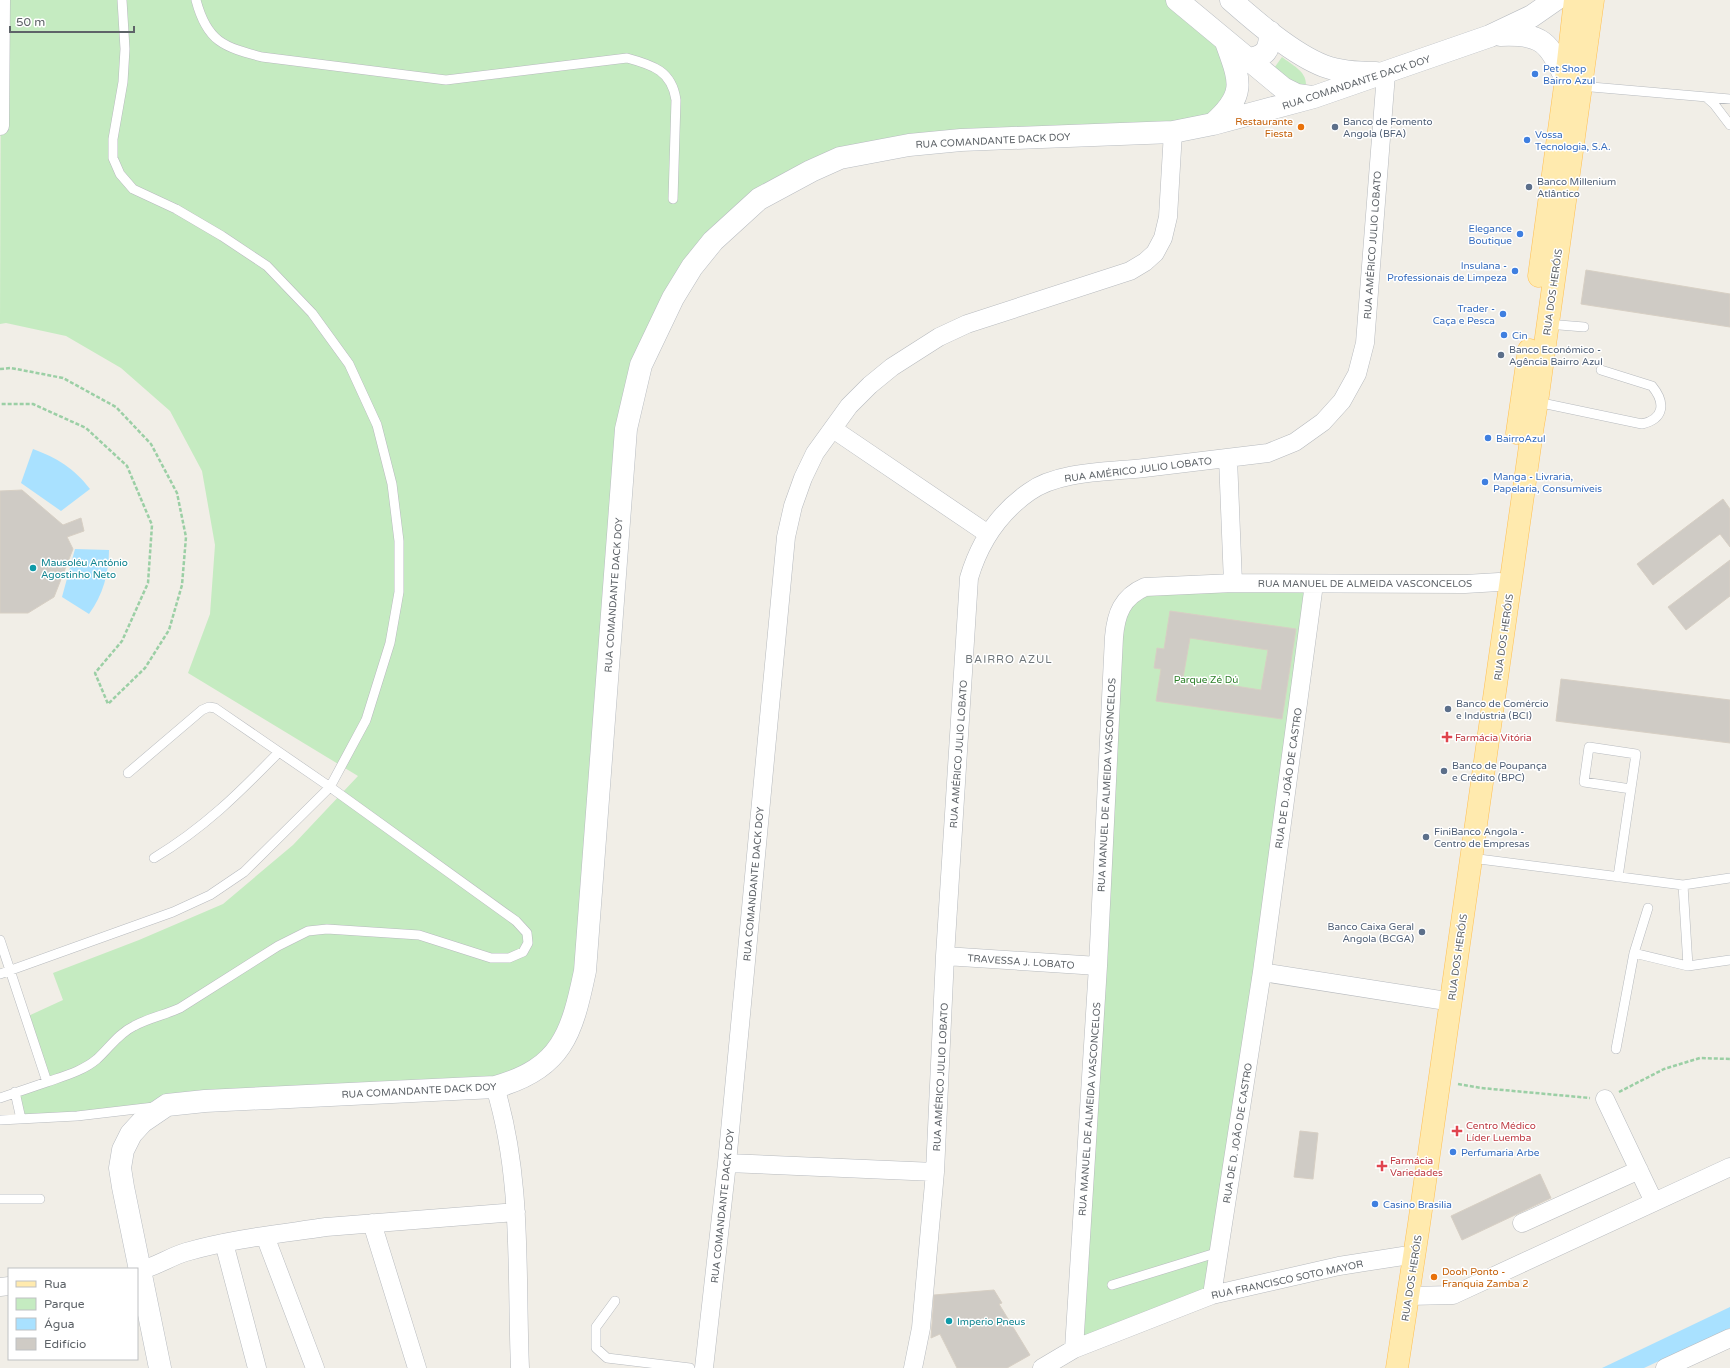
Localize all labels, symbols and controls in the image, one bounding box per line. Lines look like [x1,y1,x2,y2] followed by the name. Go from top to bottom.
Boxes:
[10,8,134,34] scale bar
[16,15,45,29] text: 50 m
[1281,53,1433,113] street label: RUA COMANDANTE DACK DOY
[1543,63,1595,87] place label: Pet Shop Bairro Azul
[1530,69,1540,79] marker: Pet Shop Bairro Azul
[1235,116,1293,140] place label: Restaurante Fiesta
[1343,116,1433,140] place label: Banco de Fomento Angola (BFA)
[1296,122,1306,132] marker: Restaurante Fiesta
[1330,122,1340,132] marker: Banco de Fomento Angola (BFA)
[1535,129,1611,153] place label: Vossa Tecnologia, S.A.
[915,131,1071,151] street label: RUA COMANDANTE DACK DOY
[1522,135,1532,145] marker: Vossa Tecnologia, S.A.
[1362,170,1384,320] street label: RUA AMÉRICO JULIO LOBATO
[1537,176,1616,200] place label: Banco Millenium Atlântico
[1524,182,1534,192] marker: Banco Millenium Atlântico
[1469,223,1512,247] place label: Elegance Boutique
[1515,229,1525,239] marker: Elegance Boutique
[1541,248,1565,336] street label: RUA DOS HERÓIS
[1387,260,1507,284] place label: Insulana - Professionais de Limpeza
[1510,266,1520,276] marker: Insulana - Professionais de Limpeza
[1433,303,1495,327] place label: Trader - Caça e Pesca
[1498,309,1508,319] marker: Trader - Caça e Pesca
[1499,330,1509,340] marker: Cin
[1512,330,1528,342] place label: Cin
[1509,344,1603,368] place label: Banco Económico - Agência Bairro Azul
[1496,350,1506,360] marker: Banco Económico - Agência Bairro Azul
[1483,433,1493,443] marker: BairroAzul
[1496,433,1546,445] place label: BairroAzul
[1064,455,1213,485] street label: RUA AMÉRICO JULIO LOBATO
[1493,471,1602,495] place label: Manga - Livraria, Papelaria, Consumíveis
[1480,477,1490,487] marker: Manga - Livraria, Papelaria, Consumíveis
[603,517,625,673] street label: RUA COMANDANTE DACK DOY
[41,557,128,581] place label: Mausoléu António Agostinho Neto
[28,563,38,573] marker: Mausoléu António Agostinho Neto
[1258,578,1472,590] street label: RUA MANUEL DE ALMEIDA VASCONCELOS
[1492,593,1516,681] street label: RUA DOS HERÓIS
[965,653,1053,666] district label: BAIRRO AZUL
[1174,674,1238,686] park label: Parque Zé Dú
[1095,678,1119,892] street label: RUA MANUEL DE ALMEIDA VASCONCELOS
[948,679,970,829] street label: RUA AMÉRICO JULIO LOBATO
[1456,698,1548,722] place label: Banco de Comércio e Indústria (BCI)
[1443,704,1453,714] marker: Banco de Comércio e Indústria (BCI)
[1273,707,1305,849] street label: RUA DE D. JOÃO DE CASTRO
[1442,732,1452,742] marker: Farmácia Vitória
[1455,732,1532,744] place label: Farmácia Vitória
[1452,760,1547,784] place label: Banco de Poupança e Crédito (BPC)
[1439,766,1449,776] marker: Banco de Poupança e Crédito (BPC)
[741,806,767,962] street label: RUA COMANDANTE DACK DOY
[1434,826,1530,850] place label: FiniBanco Angola - Centro de Empresas
[1421,832,1431,842] marker: FiniBanco Angola - Centro de Empresas
[1446,913,1470,1001] street label: RUA DOS HERÓIS
[1328,921,1414,945] place label: Banco Caixa Geral Angola (BCGA)
[1417,927,1427,937] marker: Banco Caixa Geral Angola (BCGA)
[967,952,1075,972] street label: TRAVESSA J. LOBATO
[931,1002,951,1152] street label: RUA AMÉRICO JULIO LOBATO
[1077,1002,1103,1216] street label: RUA MANUEL DE ALMEIDA VASCONCELOS
[1221,1062,1255,1204] street label: RUA DE D. JOÃO DE CASTRO
[341,1081,497,1101] street label: RUA COMANDANTE DACK DOY
[1466,1120,1536,1144] place label: Centro Médico Líder Luemba
[1451,1125,1463,1137] marker: Centro Médico Líder Luemba
[709,1128,737,1284] street label: RUA COMANDANTE DACK DOY
[1448,1147,1458,1157] marker: Perfumaria Arbe
[1461,1147,1540,1159] place label: Perfumaria Arbe
[1390,1155,1443,1179] place label: Farmácia Variedades
[1377,1161,1387,1171] marker: Farmácia Variedades
[1370,1199,1380,1209] marker: Casino Brasilia
[1383,1199,1452,1211] place label: Casino Brasilia
[1399,1234,1425,1322] street label: RUA DOS HERÓIS
[1210,1258,1364,1302] street label: RUA FRANCISCO SOTO MAYOR
[1442,1266,1528,1290] place label: Dooh Ponto - Franquia Zamba 2
[8,1268,138,1360] legend
[1429,1272,1439,1282] marker: Dooh Ponto - Franquia Zamba 2
[44,1277,67,1291] text: Rua
[44,1297,85,1311] text: Parque
[944,1316,954,1326] marker: Imperio Pneus
[957,1316,1025,1328] place label: Imperio Pneus
[44,1317,74,1331] text: Água
[44,1337,86,1351] text: Edifício

